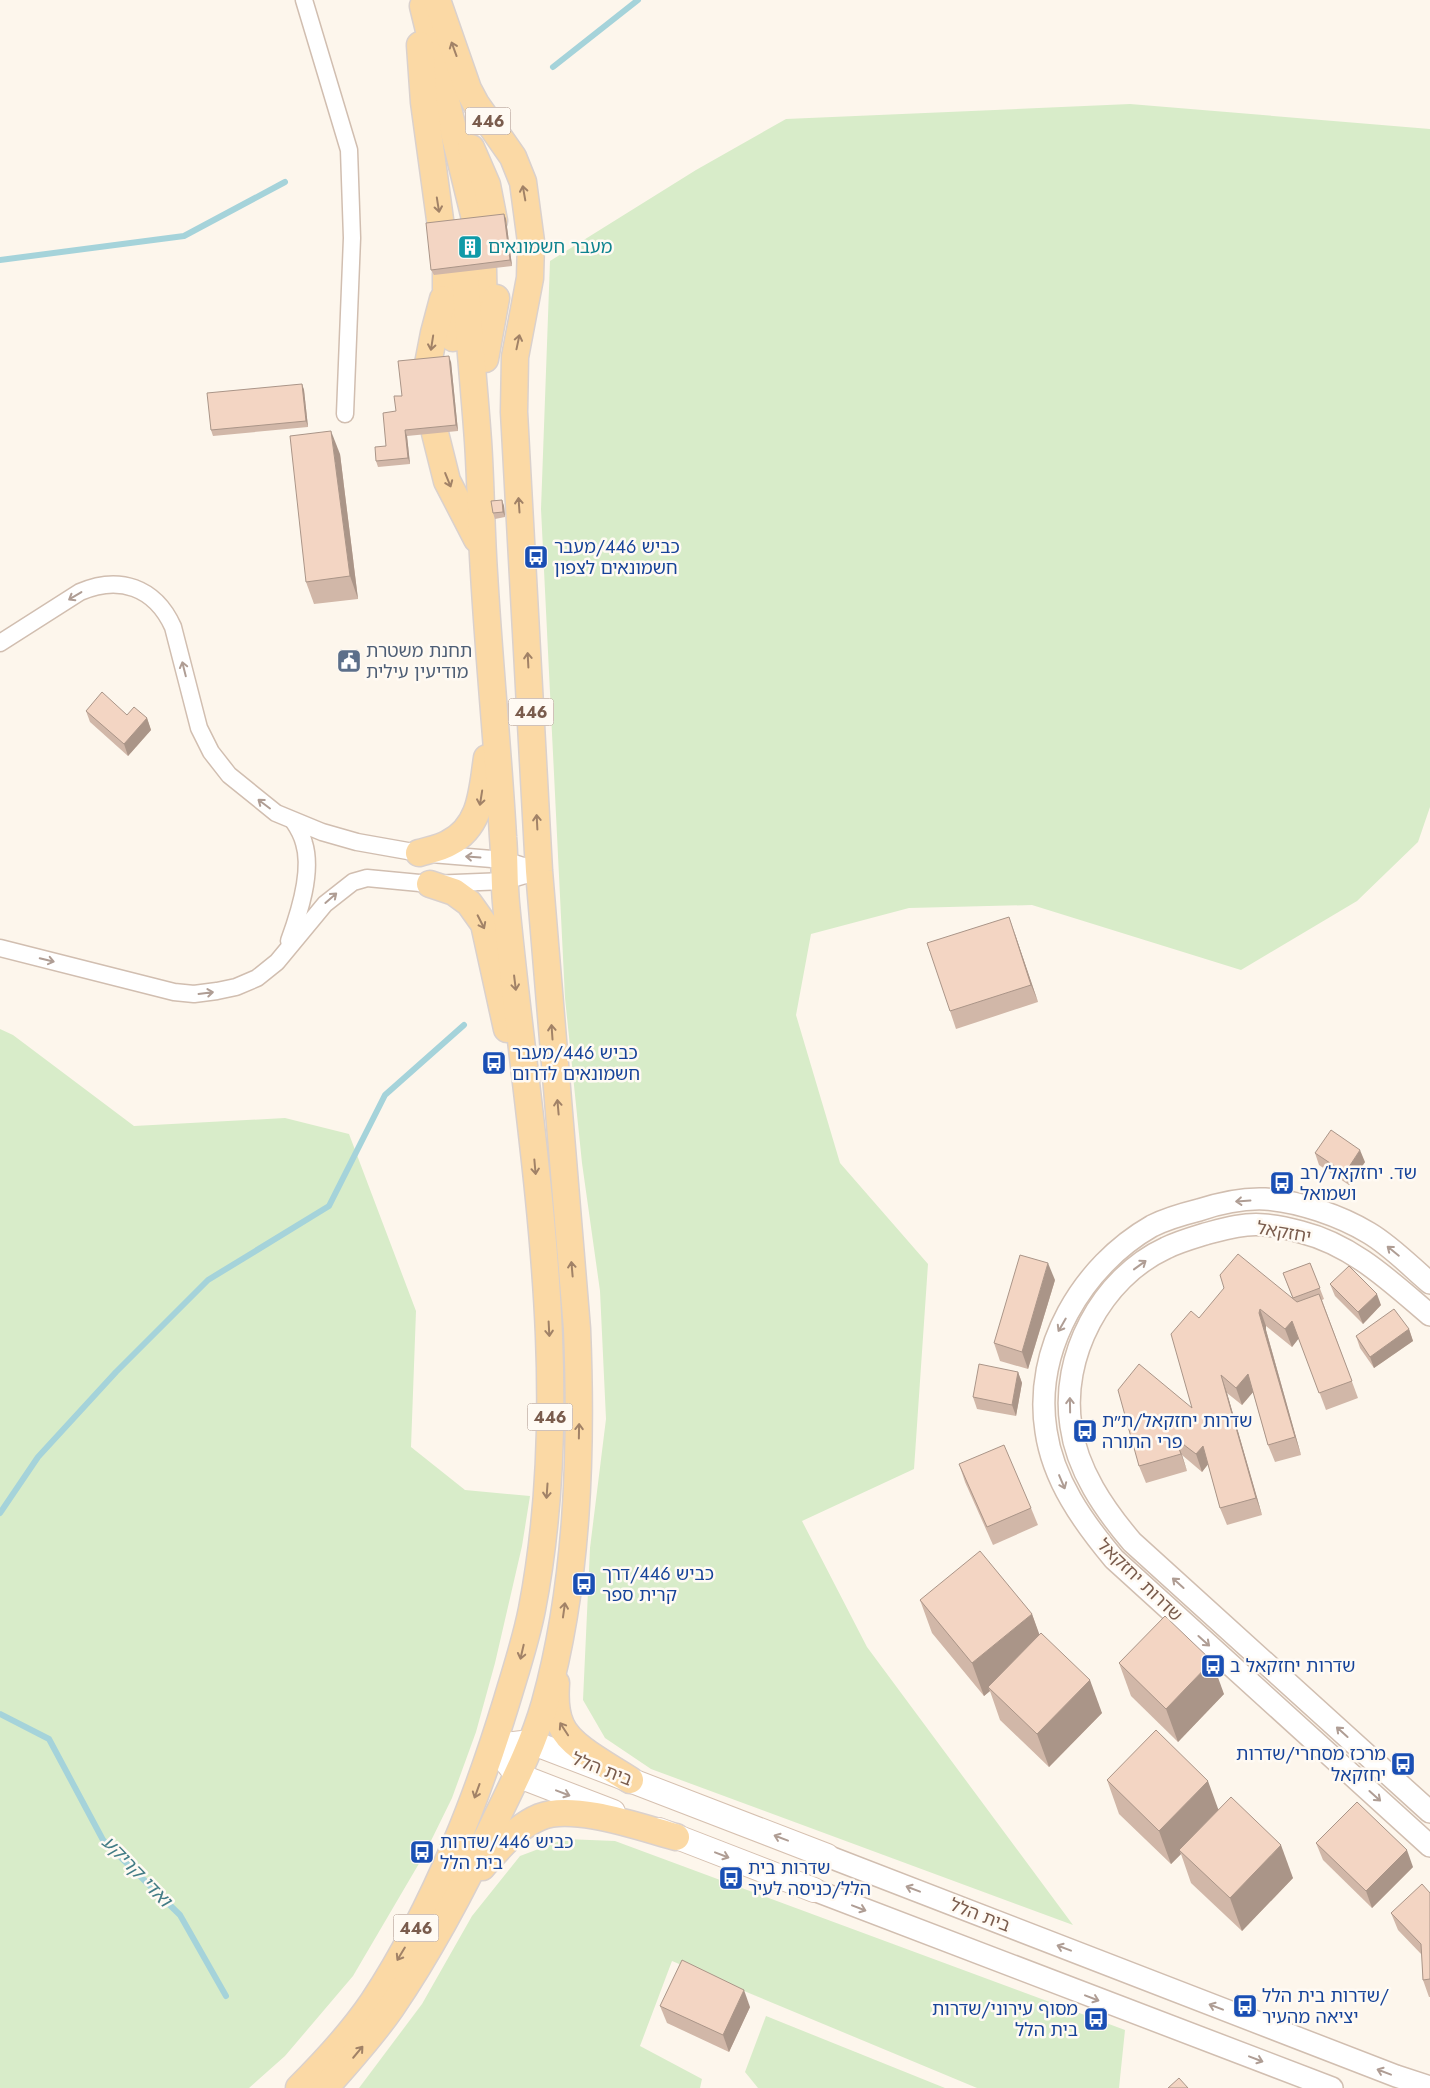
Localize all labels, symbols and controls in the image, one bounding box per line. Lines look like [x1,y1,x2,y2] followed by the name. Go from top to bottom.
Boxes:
[449,41,458,57] one-way arrow
[466,108,510,134] road number: 446
[519,186,529,202] one-way arrow
[433,196,443,212] one-way arrow
[457,234,483,260] building icon: מעבר חשמונאים
[488,234,613,260] place label: מעבר חשמונאים
[427,335,437,351] one-way arrow
[514,335,523,351] one-way arrow
[444,472,454,487] one-way arrow
[514,497,523,513] one-way arrow
[554,534,680,581] place label: כביש 446/מעבר חשמונאים לצפון
[523,544,549,570] bus stop icon: כביש 446/מעבר חשמונאים לצפון
[69,591,83,601] one-way arrow
[366,638,472,685] place label: תחנת משטרת מודיעין עילית
[336,648,362,674] public building icon: תחנת משטרת מודיעין עילית
[523,652,532,668] one-way arrow
[179,661,188,677] one-way arrow
[508,699,554,726] road number: 446
[475,789,485,805] one-way arrow
[257,799,271,809] one-way arrow
[532,814,541,830] one-way arrow
[465,853,481,862] one-way arrow
[324,893,337,904] one-way arrow
[476,914,486,929] one-way arrow
[39,956,55,965] one-way arrow
[510,974,520,990] one-way arrow
[197,988,213,998] one-way arrow
[547,1024,556,1040] one-way arrow
[512,1040,640,1087] place label: כביש 446/מעבר חשמונאים לדרום
[481,1050,507,1076] bus stop icon: כביש 446/מעבר חשמונאים לדרום
[553,1099,563,1115] one-way arrow
[530,1159,540,1175] one-way arrow
[1300,1160,1417,1207] place label: שד. יחזקאל/רב ושמואל
[1269,1170,1295,1196] bus stop icon: שד. יחזקאל/רב ושמואל
[1235,1196,1251,1206] one-way arrow
[1255,1214,1313,1250] street label: יחזקאל
[1386,1246,1399,1257] one-way arrow
[1133,1260,1147,1270] one-way arrow
[567,1261,577,1277] one-way arrow
[1056,1318,1066,1332] one-way arrow
[544,1321,553,1337] one-way arrow
[1065,1397,1075,1414] one-way arrow
[528,1404,572,1430] road number: 446
[1102,1408,1252,1455] place label: שדרות יחזקאל/ת״ת פרי התורה
[1072,1418,1098,1444] bus stop icon: שדרות יחזקאל/ת״ת פרי התורה
[574,1423,584,1439] one-way arrow
[1058,1474,1068,1489] one-way arrow
[542,1483,551,1499] one-way arrow
[1091,1533,1189,1627] street label: שדרות יחזקאל
[602,1561,714,1608] place label: כביש 446/דרך קרית ספר
[571,1571,597,1597] bus stop icon: כביש 446/דרך קרית ספר
[1171,1577,1184,1589] one-way arrow
[559,1602,569,1618] one-way arrow
[1198,1635,1211,1647] one-way arrow
[517,1643,526,1659] one-way arrow
[1200,1653,1226,1679] bus stop icon: שדרות יחזקאל ב
[1230,1653,1355,1679] place label: שדרות יחזקאל ב
[559,1722,570,1736] one-way arrow
[1336,1726,1349,1738] one-way arrow
[1236,1741,1386,1788] place label: מרכז מסחרי/שדרות יחזקאל
[568,1746,636,1792] street label: בית הלל
[1390,1751,1416,1777] bus stop icon: מרכז מסחרי/שדרות יחזקאל
[472,1783,481,1799] one-way arrow
[555,1789,570,1798] one-way arrow
[1368,1790,1381,1802] one-way arrow
[96,1829,180,1914] water label: ואדי קריקע
[440,1829,573,1876] place label: כביש 446/שדרות בית הלל
[774,1833,790,1842] one-way arrow
[409,1839,435,1865] bus stop icon: כביש 446/שדרות בית הלל
[714,1850,729,1860] one-way arrow
[748,1855,871,1902] place label: שדרות בית הלל/כניסה לעיר
[718,1865,744,1891] bus stop icon: שדרות בית הלל/כניסה לעיר
[906,1884,921,1893] one-way arrow
[946,1892,1014,1938] street label: בית הלל
[851,1903,866,1913] one-way arrow
[394,1915,438,1942] road number: 446
[1057,1943,1073,1952] one-way arrow
[395,1947,405,1961] one-way arrow
[1262,1983,1389,2030] place label: שדרות בית הלל/ יציאה מהעיר
[1232,1993,1258,2019] bus stop icon: שדרות בית הלל/ יציאה מהעיר
[1085,1994,1100,2003] one-way arrow
[932,1996,1078,2043] place label: מסוף עירוני/שדרות בית הלל
[1209,2002,1224,2011] one-way arrow
[1083,2006,1109,2032] bus stop icon: מסוף עירוני/שדרות בית הלל
[352,2045,363,2058] one-way arrow
[1248,2055,1263,2064] one-way arrow
[1377,2067,1392,2076] one-way arrow

